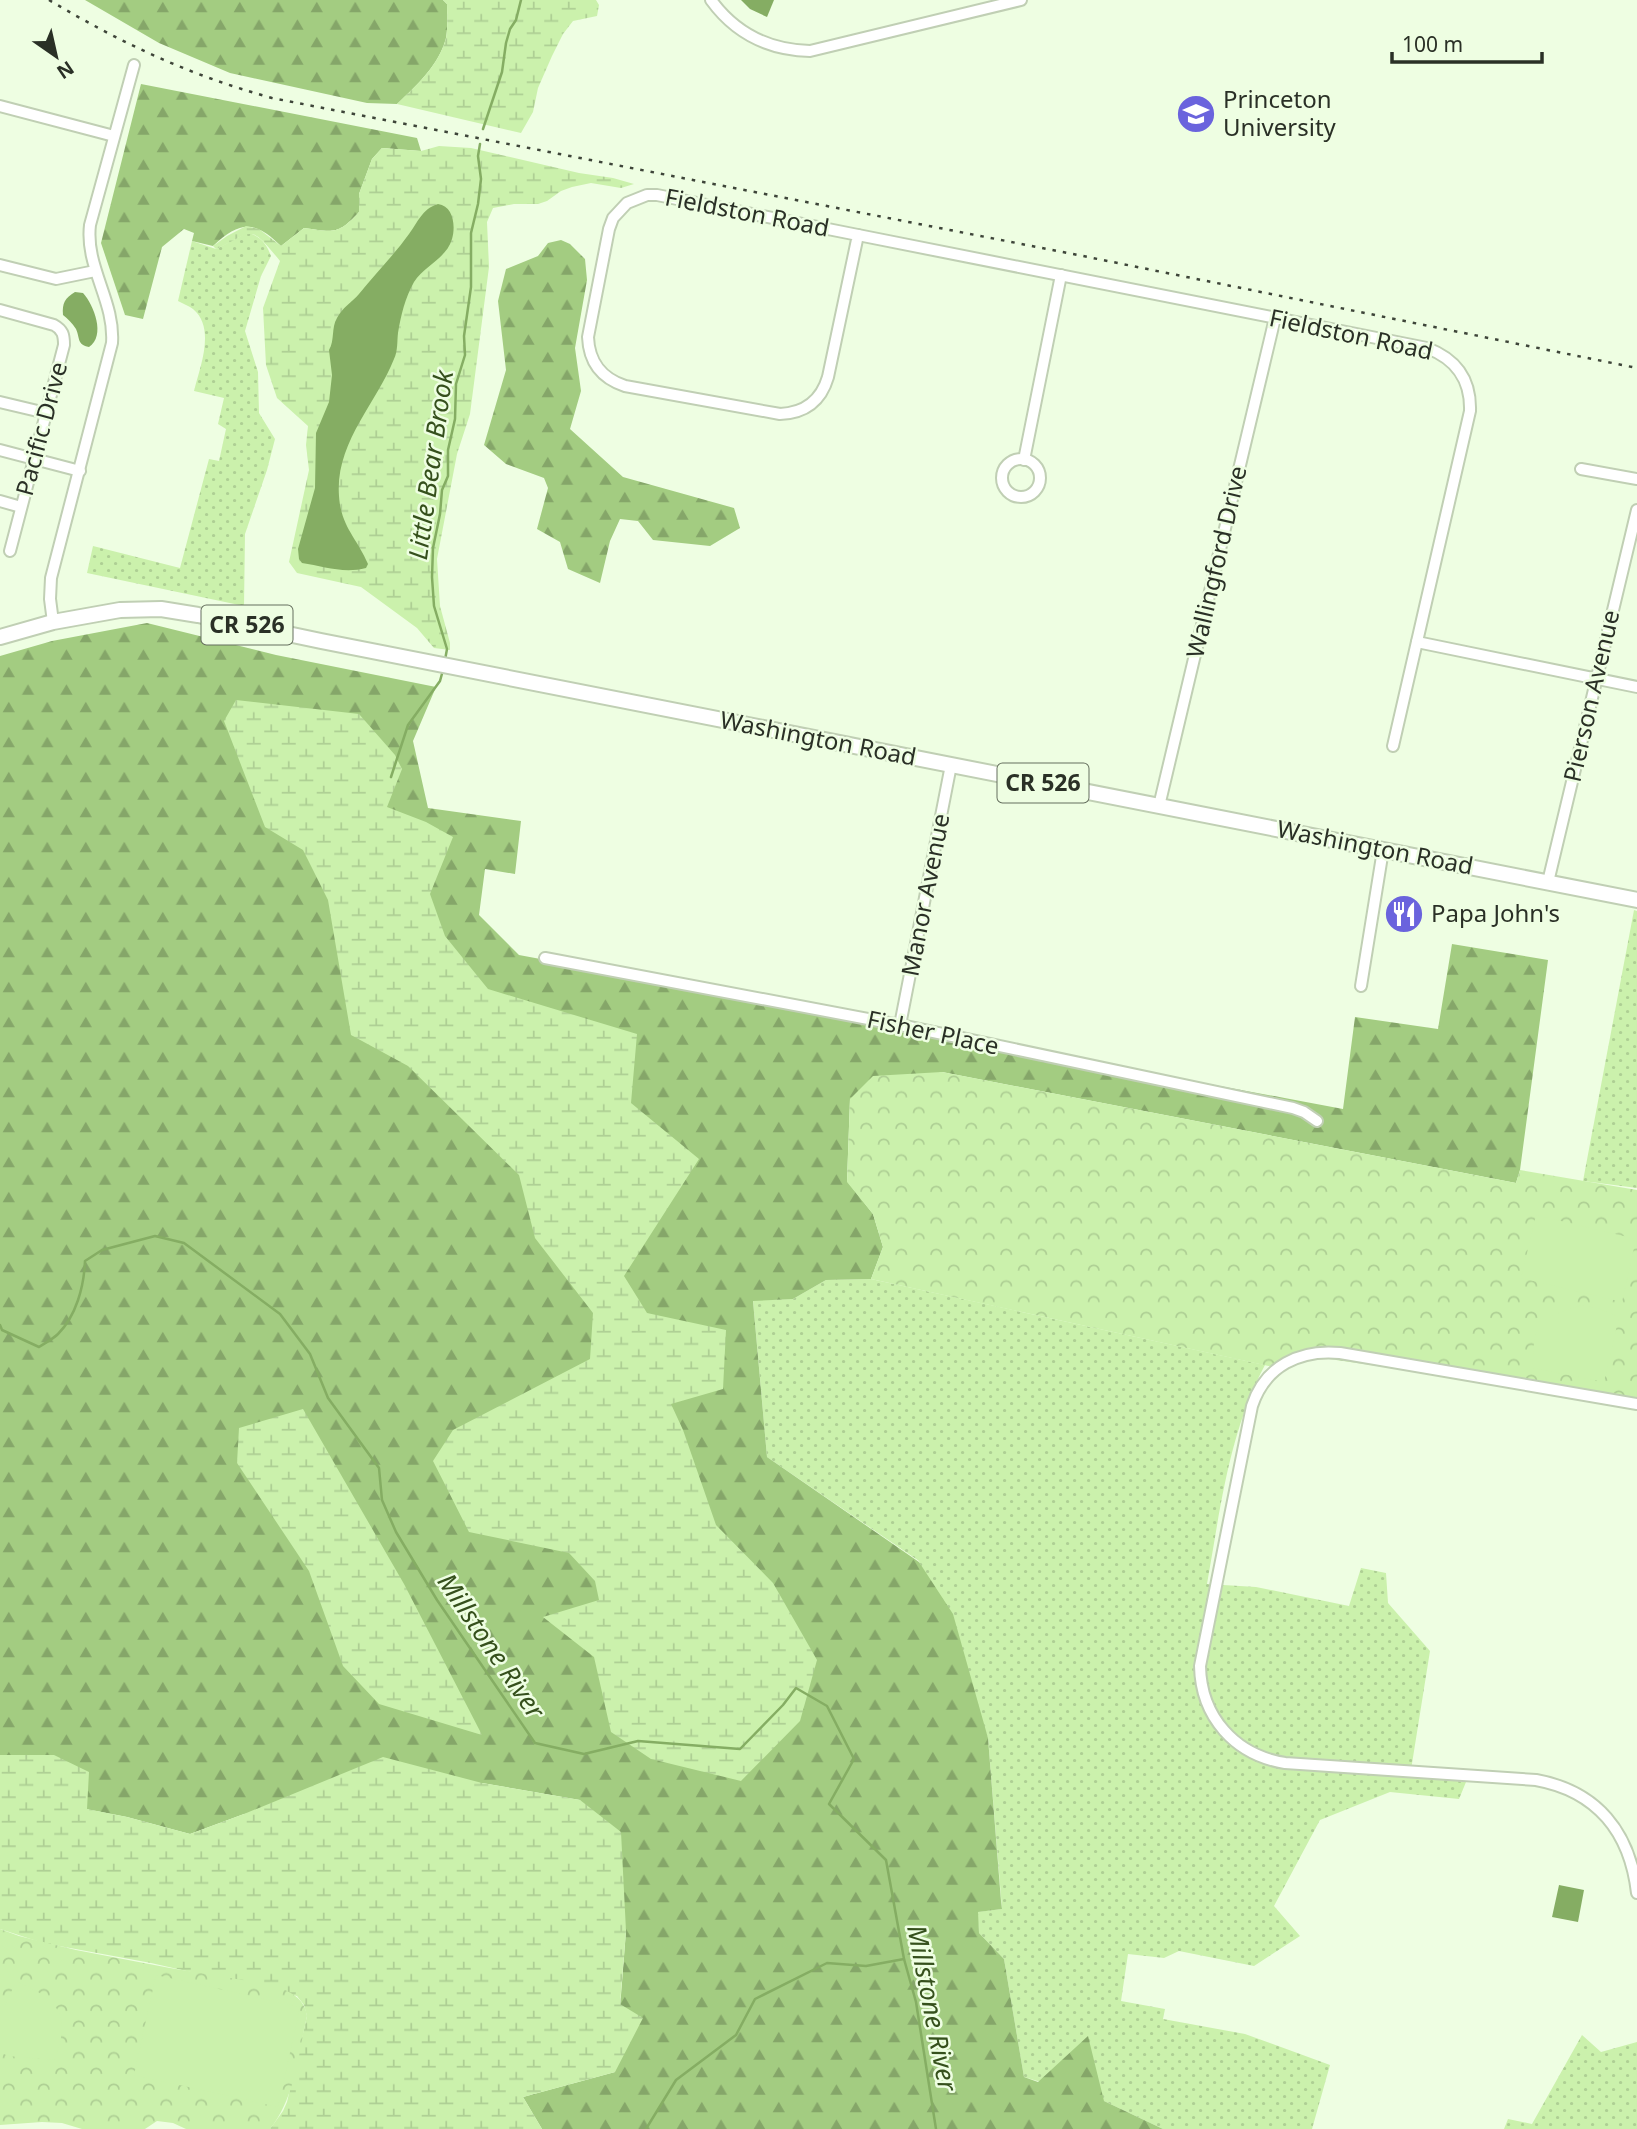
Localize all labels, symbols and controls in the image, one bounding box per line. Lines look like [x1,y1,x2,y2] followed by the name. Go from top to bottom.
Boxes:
[21,21,91,91] north arrow
[1392,21,1542,65] scale bar
[1402,30,1463,58] text: 100 m
[52,55,79,85] text: N
[1223,82,1337,143] place label: Princeton University
[1175,93,1217,135] school or university icon: Princeton University
[662,179,832,244] street label: Fieldston Road
[1266,300,1436,367] street label: Fieldston Road
[7,358,74,499] street label: Pacific Drive
[399,367,461,562] water label: Little Bear Brook
[1177,462,1254,661] street label: Wallingford Drive
[202,606,292,645] road number: CR 526
[1555,606,1626,785] street label: Pierson Avenue
[717,702,919,773] street label: Washington Road
[998,764,1088,803] road number: CR 526
[893,811,956,979] street label: Manor Avenue
[1274,811,1476,882] street label: Washington Road
[1383,893,1425,935] restaurant icon: Papa John's
[1431,896,1560,929] place label: Papa John's
[864,1001,1002,1062] street label: Fisher Place
[430,1566,555,1727] water label: Millstone River
[899,1922,967,2095] water label: Millstone River

